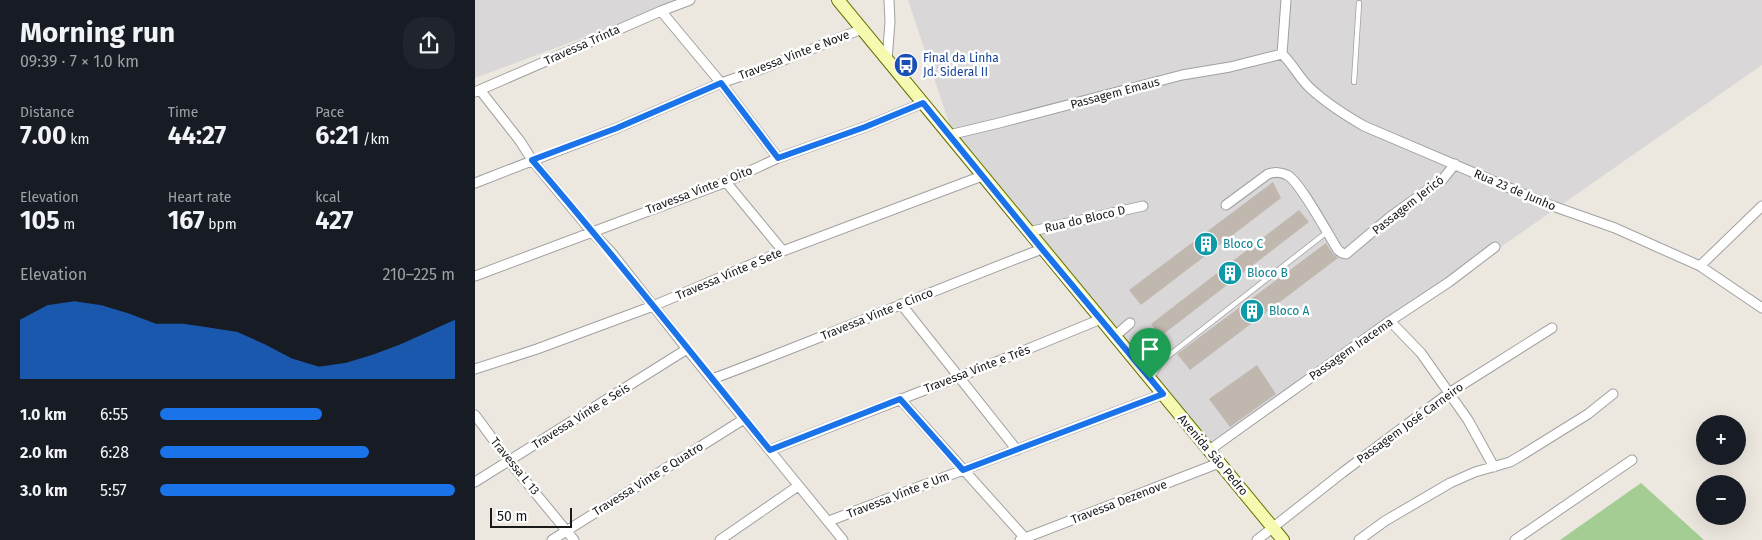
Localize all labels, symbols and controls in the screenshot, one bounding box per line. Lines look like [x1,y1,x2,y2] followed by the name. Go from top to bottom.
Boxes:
[20,16,175,49] text: Morning run
[403,17,455,69] button: share
[542,22,622,68] street label: Travessa Trinta
[737,27,851,83] street label: Travessa Vinte e Nove
[923,51,999,79] place label: Final da Linha Jd. Sideral II
[20,52,139,71] text: 09:39 · 7 × 1.0 km
[893,52,919,78] bus stop icon: Final da Linha Jd. Sideral II
[1069,74,1162,112] street label: Passagem Emaus
[20,104,74,121] text: Distance
[168,104,198,121] text: Time
[315,104,344,121] text: Pace
[20,121,67,151] text: 7.00
[168,121,226,151] text: 44:27
[315,121,359,151] text: 6:21
[67,131,90,148] text: km
[359,131,390,148] text: /km
[644,163,754,217] street label: Travessa Vinte e Oito
[1472,166,1558,214] street label: Rua 23 de Junho
[1369,173,1447,237] street label: Passagem Jericó
[20,189,79,206] text: Elevation
[168,189,231,206] text: Heart rate
[315,189,341,206] text: kcal
[1043,203,1127,235] street label: Rua do Bloco D
[20,206,60,236] text: 105
[168,206,204,236] text: 167
[315,206,353,236] text: 427
[60,216,75,233] text: m
[204,216,237,233] text: bpm
[1193,231,1219,257] building icon: Bloco C
[1223,237,1263,251] place label: Bloco C
[674,245,784,303] street label: Travessa Vinte e Sete
[1217,260,1243,286] building icon: Bloco B
[20,265,87,284] text: Elevation
[382,265,455,284] text: 210–225 m
[1247,266,1288,280] place label: Bloco B
[819,285,935,343] street label: Travessa Vinte e Cinco
[1239,298,1265,324] building icon: Bloco A
[1269,304,1309,318] place label: Bloco A
[1306,315,1396,383] street label: Passagem Iracema
[1129,328,1171,379] pin
[1136,335,1164,363] icon: arrive
[922,342,1032,396] street label: Travessa Vinte e Três
[530,380,633,452] street label: Travessa Vinte e Seis
[1354,380,1466,466] street label: Passagem José Carneiro
[20,405,67,424] text: 1.0 km
[100,405,128,424] text: 6:55
[1175,412,1251,498] street label: Avenida São Pedro
[1696,415,1746,525] map controls
[1696,415,1746,465] button: +
[488,434,542,498] street label: Travessa L 13
[590,439,706,519] street label: Travessa Vinte e Quatro
[20,443,67,462] text: 2.0 km
[100,443,129,462] text: 6:28
[845,469,951,521] street label: Travessa Vinte e Um
[1696,475,1746,525] button: −
[1069,477,1169,527] street label: Travessa Dezenove
[20,481,67,500] text: 3.0 km
[100,481,127,500] text: 5:57
[490,505,573,528] scale bar
[497,508,528,525] text: 50 m

